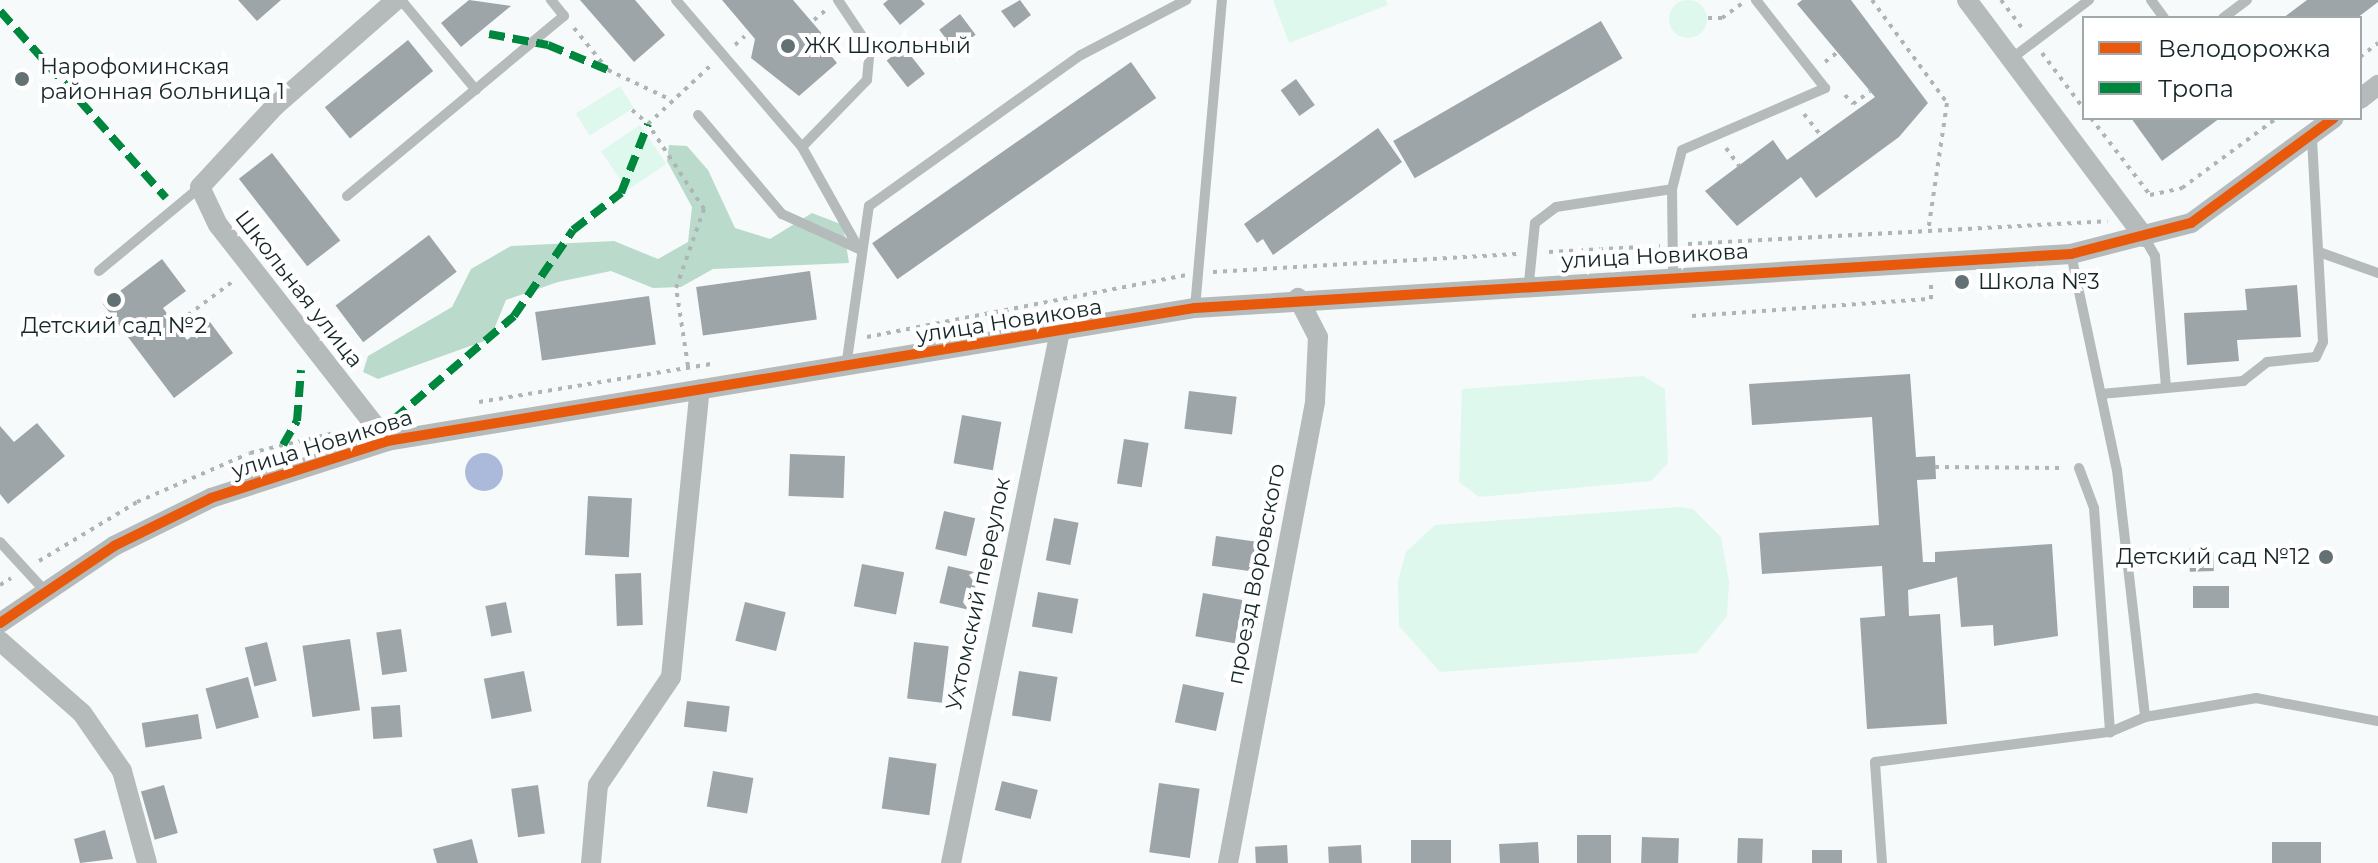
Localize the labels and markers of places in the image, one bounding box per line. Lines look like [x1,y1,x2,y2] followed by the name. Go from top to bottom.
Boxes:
[804,33,971,59] place label: ЖК Школьный
[779,37,797,55] marker: ЖК Школьный
[40,53,285,104] place label: Нарофоминская районная больница 1
[11,68,33,90] marker: Нарофоминская районная больница 1
[1978,269,2100,295] place label: Школа №3
[1953,273,1971,291] marker: Школа №3
[105,291,123,309] marker: Детский сад №2
[21,313,207,339] place label: Детский сад №2
[2116,544,2310,570] place label: Детский сад №12
[2317,548,2335,566] marker: Детский сад №12

